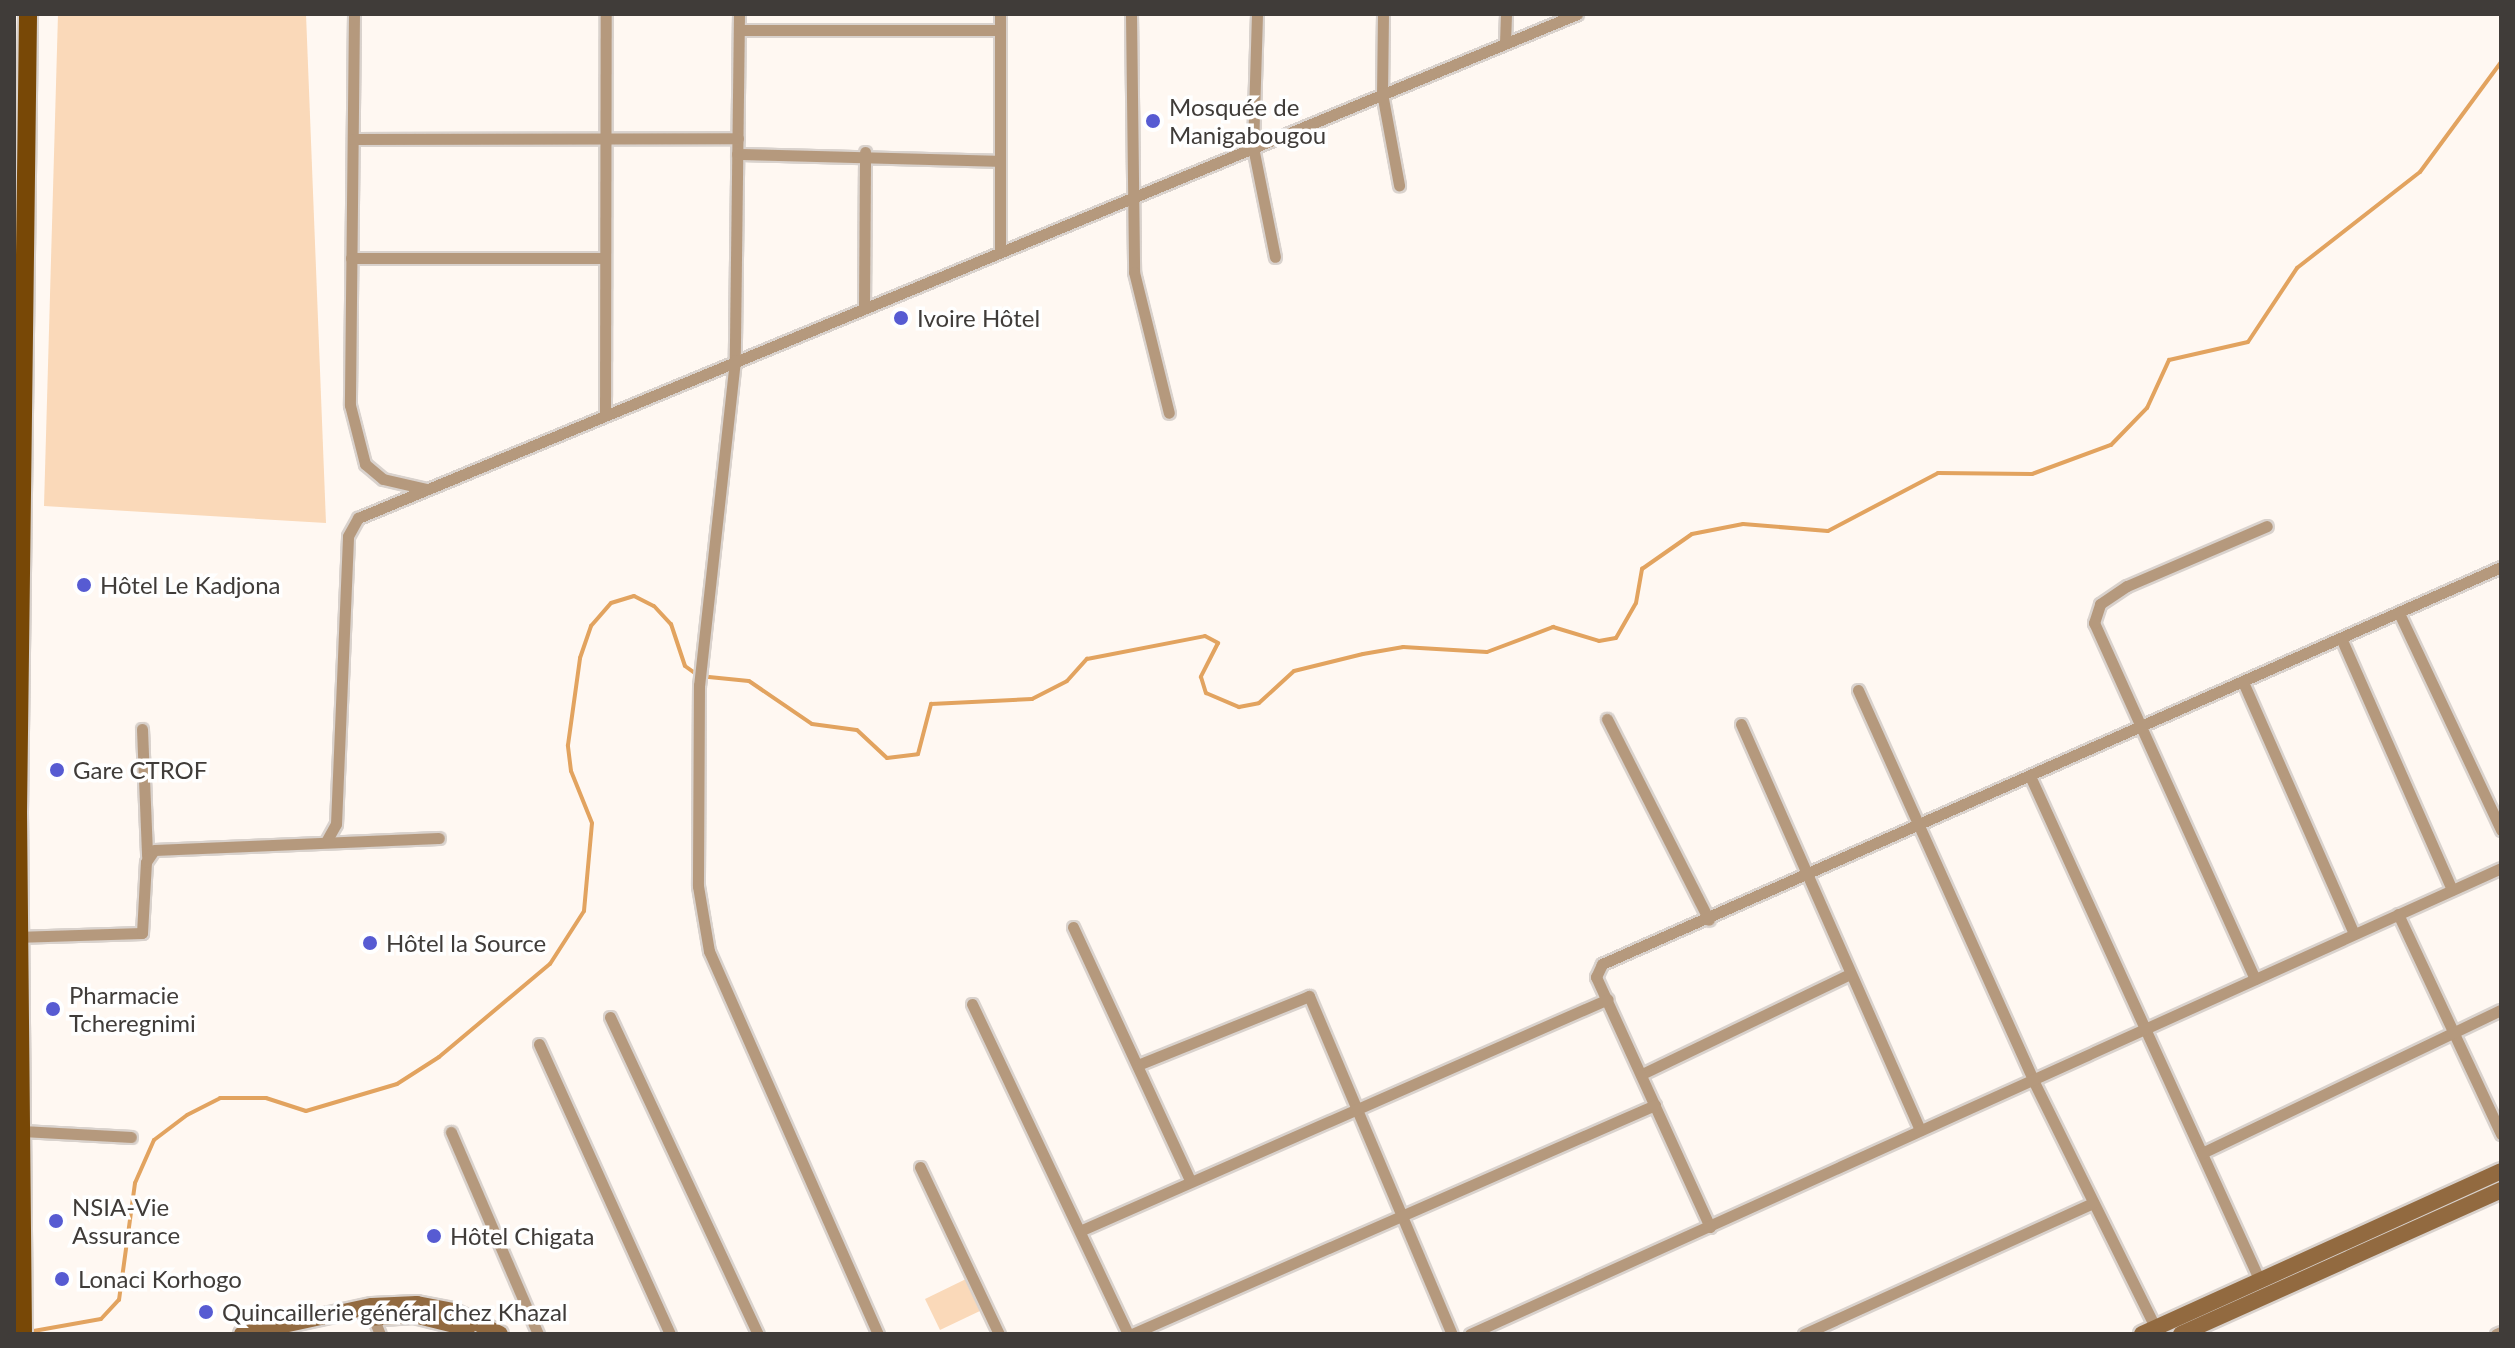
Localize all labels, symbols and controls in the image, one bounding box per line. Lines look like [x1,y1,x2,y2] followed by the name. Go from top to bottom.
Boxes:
[1169,93,1326,149] place label: Mosquée de Manigabougou
[1144,112,1162,130] marker: Mosquée de Manigabougou
[917,304,1040,332] place label: Ivoire Hôtel
[892,309,910,327] marker: Ivoire Hôtel
[100,571,281,599] place label: Hôtel Le Kadjona
[75,576,93,594] marker: Hôtel Le Kadjona
[73,756,207,784] place label: Gare CTROF
[48,761,66,779] marker: Gare CTROF
[386,929,546,957] place label: Hôtel la Source
[361,934,379,952] marker: Hôtel la Source
[69,981,196,1037] place label: Pharmacie Tcheregnimi
[44,1000,62,1018] marker: Pharmacie Tcheregnimi
[72,1193,180,1249] place label: NSIA-Vie Assurance
[47,1212,65,1230] marker: NSIA-Vie Assurance
[450,1222,594,1250] place label: Hôtel Chigata
[425,1227,443,1245] marker: Hôtel Chigata
[78,1265,242,1293] place label: Lonaci Korhogo
[53,1270,71,1288] marker: Lonaci Korhogo
[222,1298,568,1326] place label: Quincaillerie général chez Khazal
[197,1303,215,1321] marker: Quincaillerie général chez Khazal

